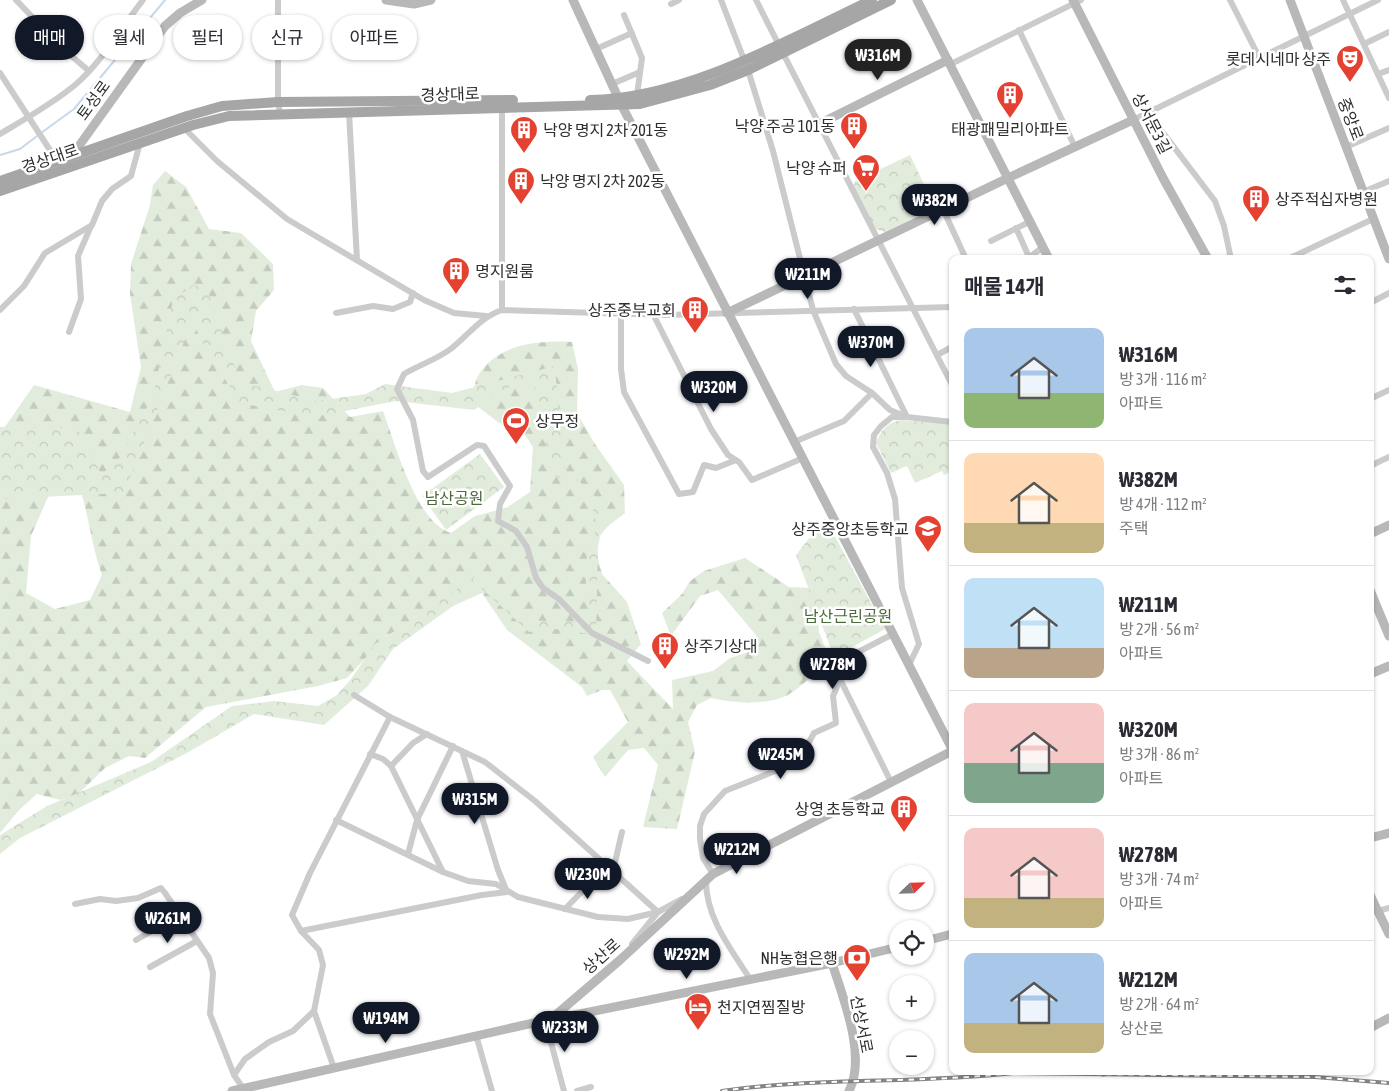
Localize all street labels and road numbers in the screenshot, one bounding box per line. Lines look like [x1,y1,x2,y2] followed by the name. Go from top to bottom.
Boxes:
[73,77,113,123] street label: 토성로
[420,84,480,104] street label: 경상대로
[1129,89,1175,157] street label: 상서문3길
[1335,95,1367,143] street label: 중앙로
[19,140,81,176] street label: 경상대로
[579,934,624,977] street label: 상산로
[848,993,877,1055] street label: 선상서로

